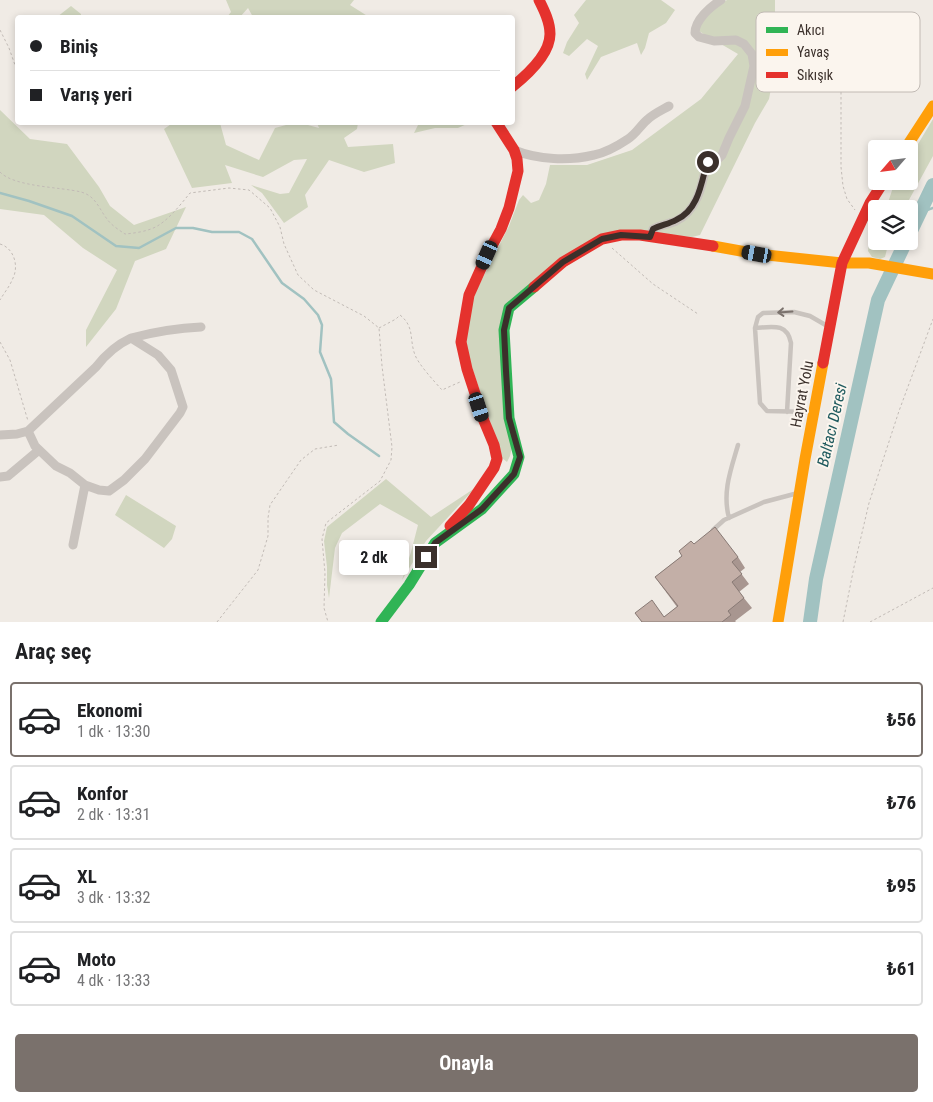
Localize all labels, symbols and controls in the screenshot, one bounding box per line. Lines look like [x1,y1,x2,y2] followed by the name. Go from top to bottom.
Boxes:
[756,12,920,92] legend
[797,22,824,38] text: Akıcı
[60,35,98,58] text: Biniş
[797,44,829,60] text: Yavaş
[797,67,834,83] text: Sıkışık
[60,83,132,106] text: Varış yeri
[868,140,918,190] north arrow
[868,140,918,250] map controls
[697,151,719,173] route start
[868,200,918,250] button: layers
[474,238,499,272] car
[740,244,773,264] car
[777,308,793,317] one-way arrow
[787,359,817,429] street label: Hayrat Yolu
[813,381,851,468] water label: Baltacı Deresi
[467,390,490,424] car
[338,540,408,574] callout: 2 dk
[415,546,437,568] route end
[360,548,388,567] text: 2 dk
[15,639,91,664] text: Araç seç
[17,697,62,742] icon: car
[77,699,143,722] text: Ekonomi
[887,708,916,731] text: ₺56
[77,722,150,741] text: 1 dk · 13:30
[17,780,62,825] icon: car
[77,782,128,805] text: Konfor
[887,791,916,814] text: ₺76
[77,805,150,824] text: 2 dk · 13:31
[17,863,62,908] icon: car
[77,865,97,888] text: XL
[887,874,916,897] text: ₺95
[77,888,150,907] text: 3 dk · 13:32
[17,946,62,991] icon: car
[77,948,116,971] text: Moto
[887,957,916,980] text: ₺61
[77,971,150,990] text: 4 dk · 13:33
[15,1034,918,1092] button: Onayla

